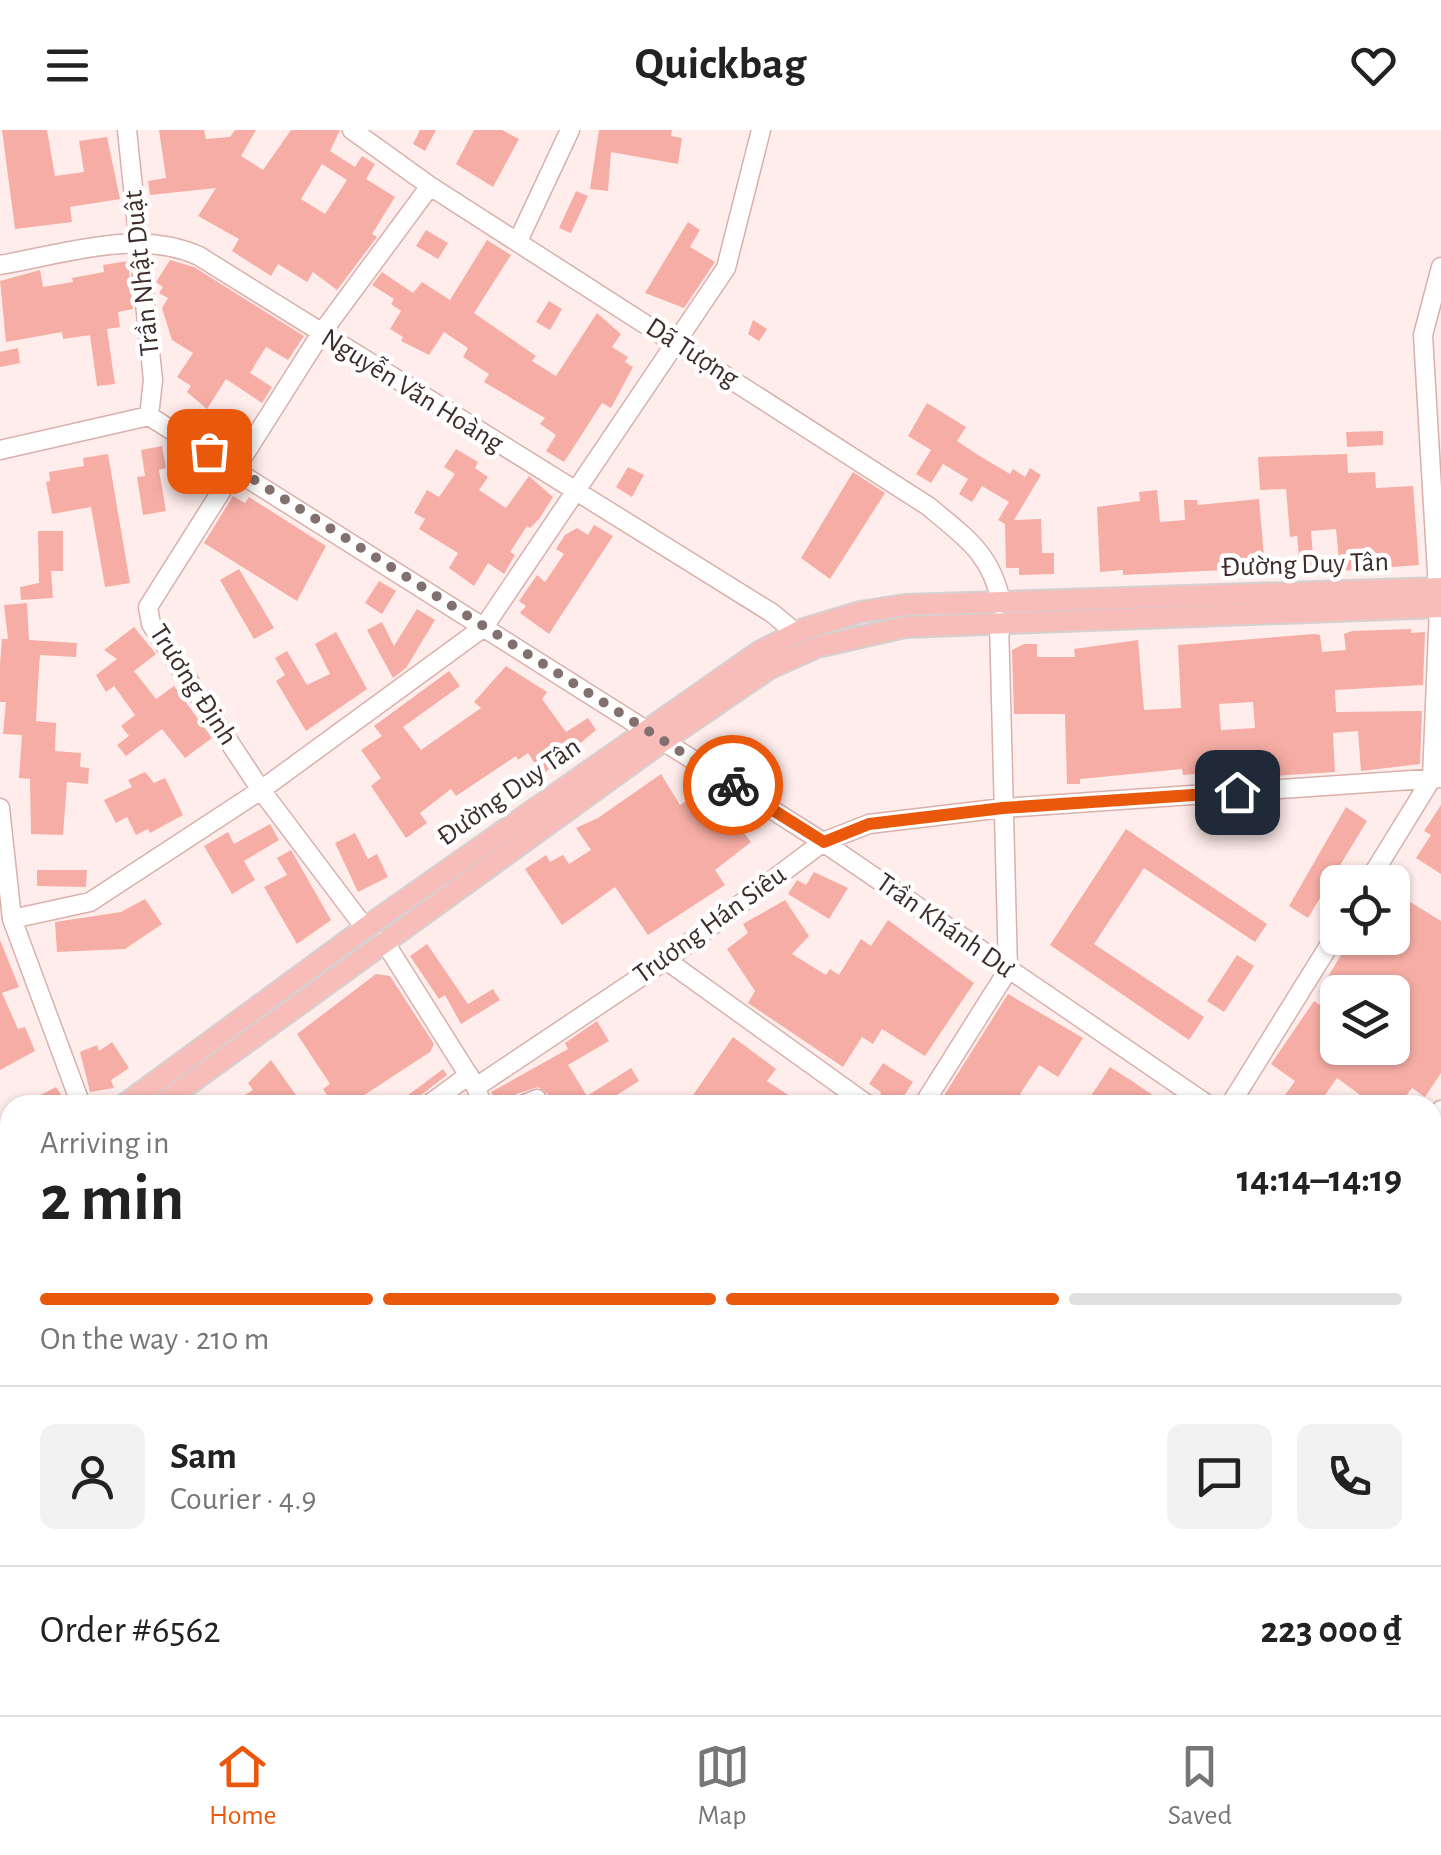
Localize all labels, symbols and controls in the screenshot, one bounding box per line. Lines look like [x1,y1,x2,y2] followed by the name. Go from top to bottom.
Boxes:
[40,38,95,93] icon: menu
[1346,38,1401,93] icon: heart
[635,42,806,87] text: Quickbag
[119,189,165,357] street label: Trần Nhật Duật
[641,313,743,393] street label: Dã Tượng
[316,323,509,458] street label: Nguyễn Văn Hoàng
[167,409,252,494] pin
[182,424,237,479] icon: bag
[1221,548,1389,582] street label: Đường Duy Tân
[144,620,242,750] street label: Trương Định
[432,732,586,852] street label: Đường Duy Tân
[683,735,783,835] courier
[1195,750,1280,835] pin
[706,758,761,813] icon: bike
[1210,765,1265,820] icon: home
[629,861,791,989] street label: Trương Hán Siêu
[1320,865,1410,1065] map controls
[1320,865,1410,955] button: locate
[871,868,1019,984] street label: Trần Khánh Dư
[1320,975,1410,1065] button: layers
[40,1127,169,1159] text: Arriving in
[1237,1161,1402,1199] text: 14:14–14:19
[40,1167,184,1232] text: 2 min
[40,1323,269,1355] text: On the way · 210 m
[40,1424,145,1529] button: person
[1167,1424,1272,1529] button: chat
[1297,1424,1402,1529] button: phone
[170,1438,237,1476] text: Sam
[170,1483,317,1515] text: Courier · 4.9
[40,1612,221,1650] text: Order #6562
[1260,1612,1402,1650] text: 223 000 ₫
[209,1739,276,1833] tab: Home
[695,1739,750,1833] tab: Map
[1168,1739,1232,1833] tab: Saved

